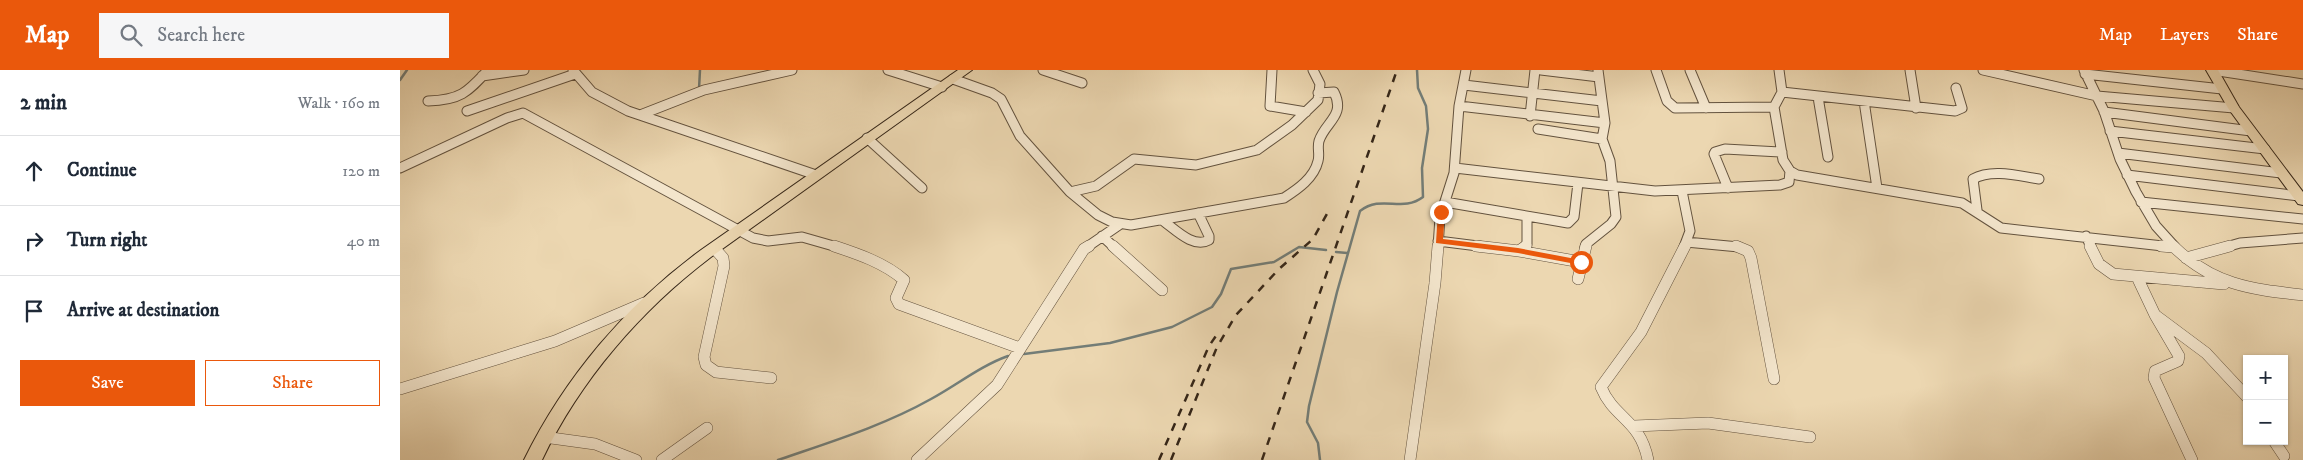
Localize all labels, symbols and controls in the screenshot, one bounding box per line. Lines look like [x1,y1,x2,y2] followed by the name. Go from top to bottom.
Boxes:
[99,13,449,58] search box
[25,20,69,50] text: Map
[117,21,145,49] icon: search
[157,24,245,47] text: Search here
[2099,24,2132,46] text: Map
[2160,24,2209,46] text: Layers
[2237,24,2278,46] text: Share
[20,90,67,116] text: 2 min
[298,93,380,113] text: Walk · 160 m
[20,157,48,185] icon: ahead
[67,159,137,182] text: Continue
[342,161,380,181] text: 120 m
[1430,201,1453,224] route end
[20,227,48,255] icon: right
[67,229,147,252] text: Turn right
[347,231,380,251] text: 40 m
[1570,251,1593,274] route start
[20,297,48,325] icon: arrive
[67,299,219,322] text: Arrive at destination
[2243,355,2288,445] map controls
[2243,355,2288,400] button: +
[20,360,195,406] button: Save
[205,360,380,406] button: Share
[2243,400,2288,445] button: −

